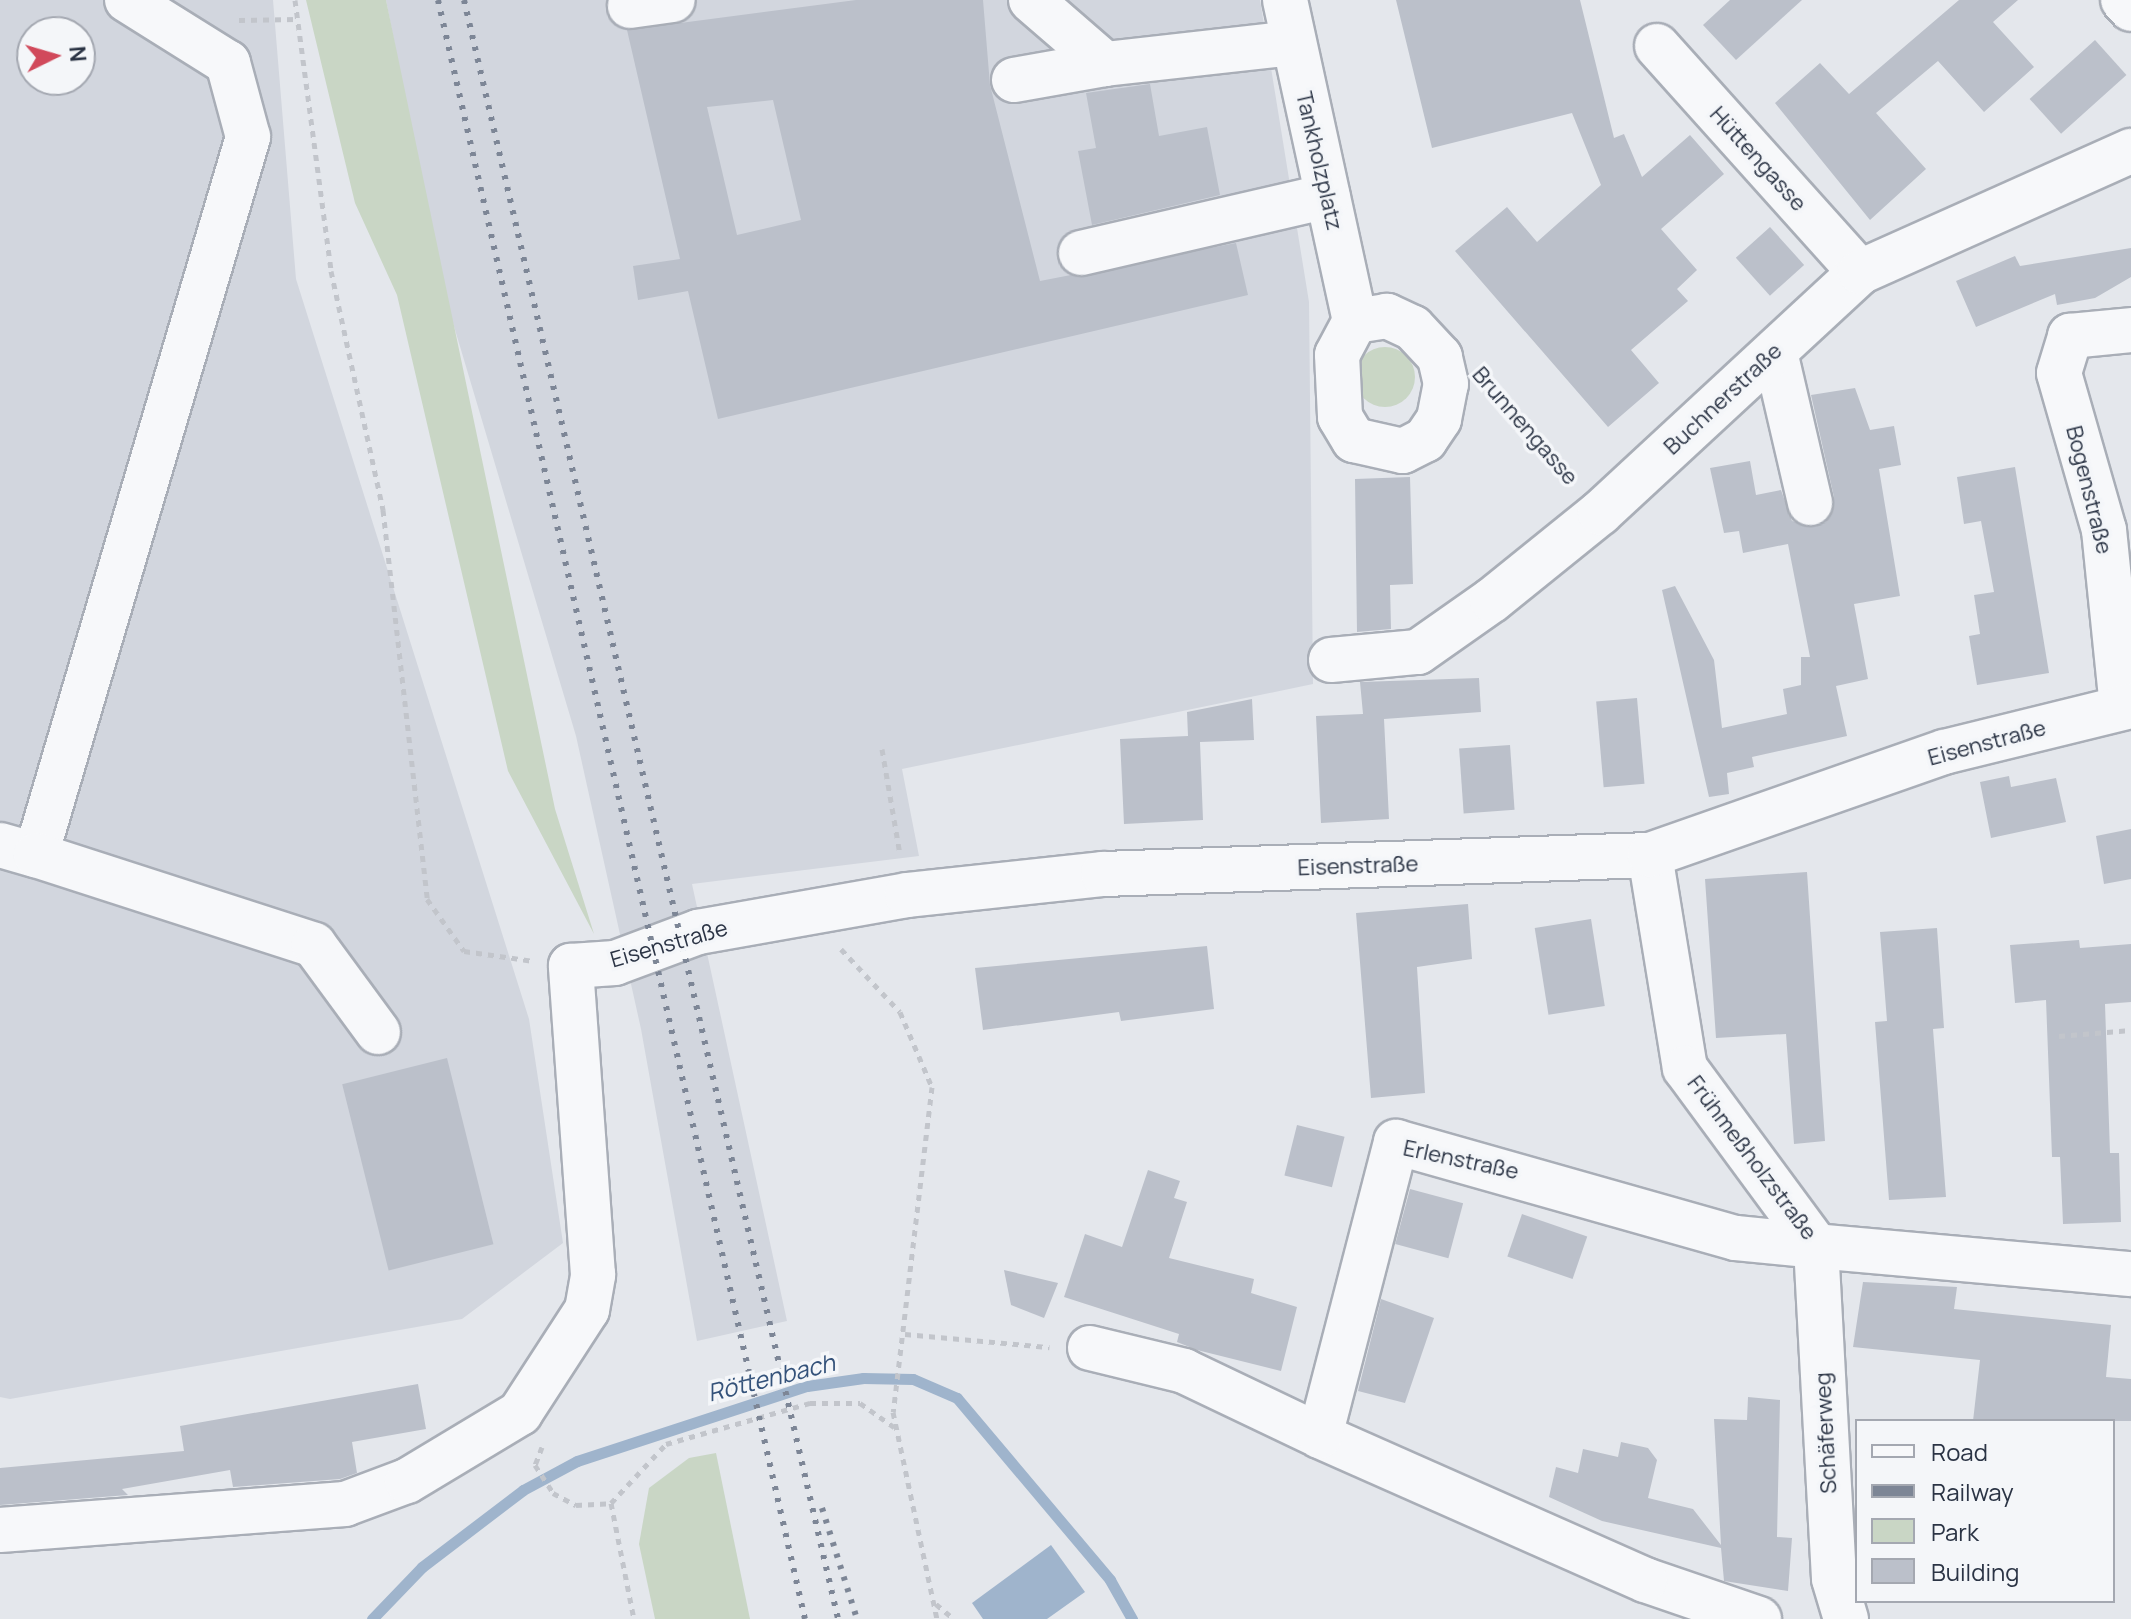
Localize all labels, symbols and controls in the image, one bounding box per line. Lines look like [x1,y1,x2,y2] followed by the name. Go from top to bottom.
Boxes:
[16,16,96,96] north arrow
[62,45,94,63] text: N
[1290,89,1348,233] street label: Tankholzplatz
[1704,101,1812,217] street label: Hüttengasse
[1659,338,1787,460] street label: Buchnerstraße
[1467,362,1583,490] street label: Brunnengasse
[2060,423,2118,557] street label: Bogenstraße
[1925,715,2049,771] street label: Eisenstraße
[1297,851,1419,881] street label: Eisenstraße
[607,915,731,973] street label: Eisenstraße
[1682,1071,1822,1245] street label: Frühmeßholzstraße
[1401,1135,1521,1185] street label: Erlenstraße
[704,1347,838,1407] water label: Röttenbach
[1810,1372,1842,1494] street label: Schäferweg
[1855,1419,2115,1603] legend
[1931,1435,1988,1468] text: Road
[1931,1475,2014,1508] text: Railway
[1931,1515,1979,1548] text: Park
[1931,1555,2019,1588] text: Building

